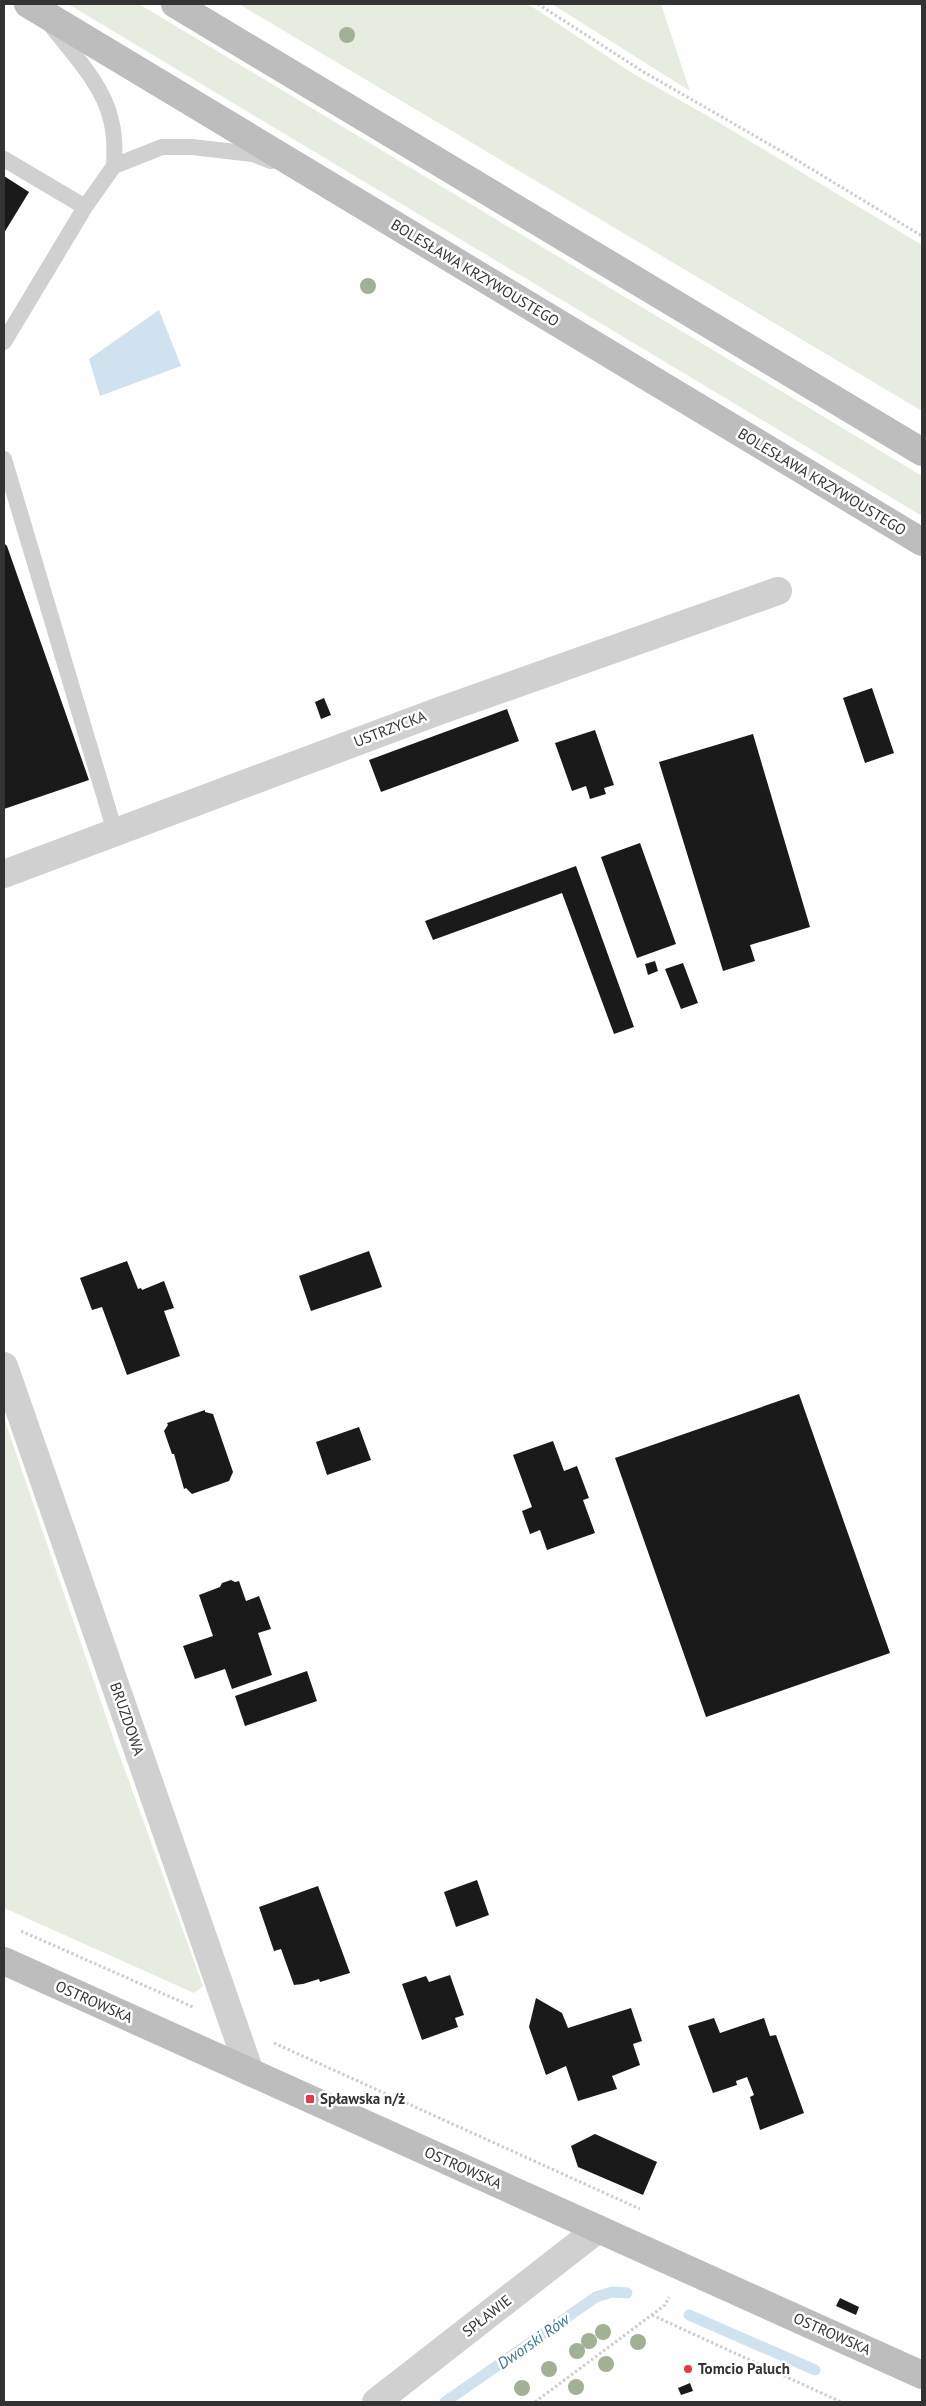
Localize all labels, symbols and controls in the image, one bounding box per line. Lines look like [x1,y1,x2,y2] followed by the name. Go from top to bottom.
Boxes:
[388,215,563,330] street label: BOLESŁAWA KRZYWOUSTEGO
[735,424,910,539] street label: BOLESŁAWA KRZYWOUSTEGO
[351,706,429,751] street label: USTRZYCKA
[106,1680,149,1758] street label: BRUZDOWA
[53,1976,136,2027] street label: OSTROWSKA
[320,2089,405,2108] place label: Spławska n/ż
[304,2093,316,2105] marker: Spławska n/ż
[422,2142,505,2193] street label: OSTROWSKA
[458,2290,515,2341] street label: SPŁAWIE
[493,2308,574,2373] water label: Dworski Rów
[791,2308,874,2359] street label: OSTROWSKA
[698,2359,790,2378] place label: Tomcio Paluch
[682,2363,694,2375] marker: Tomcio Paluch

